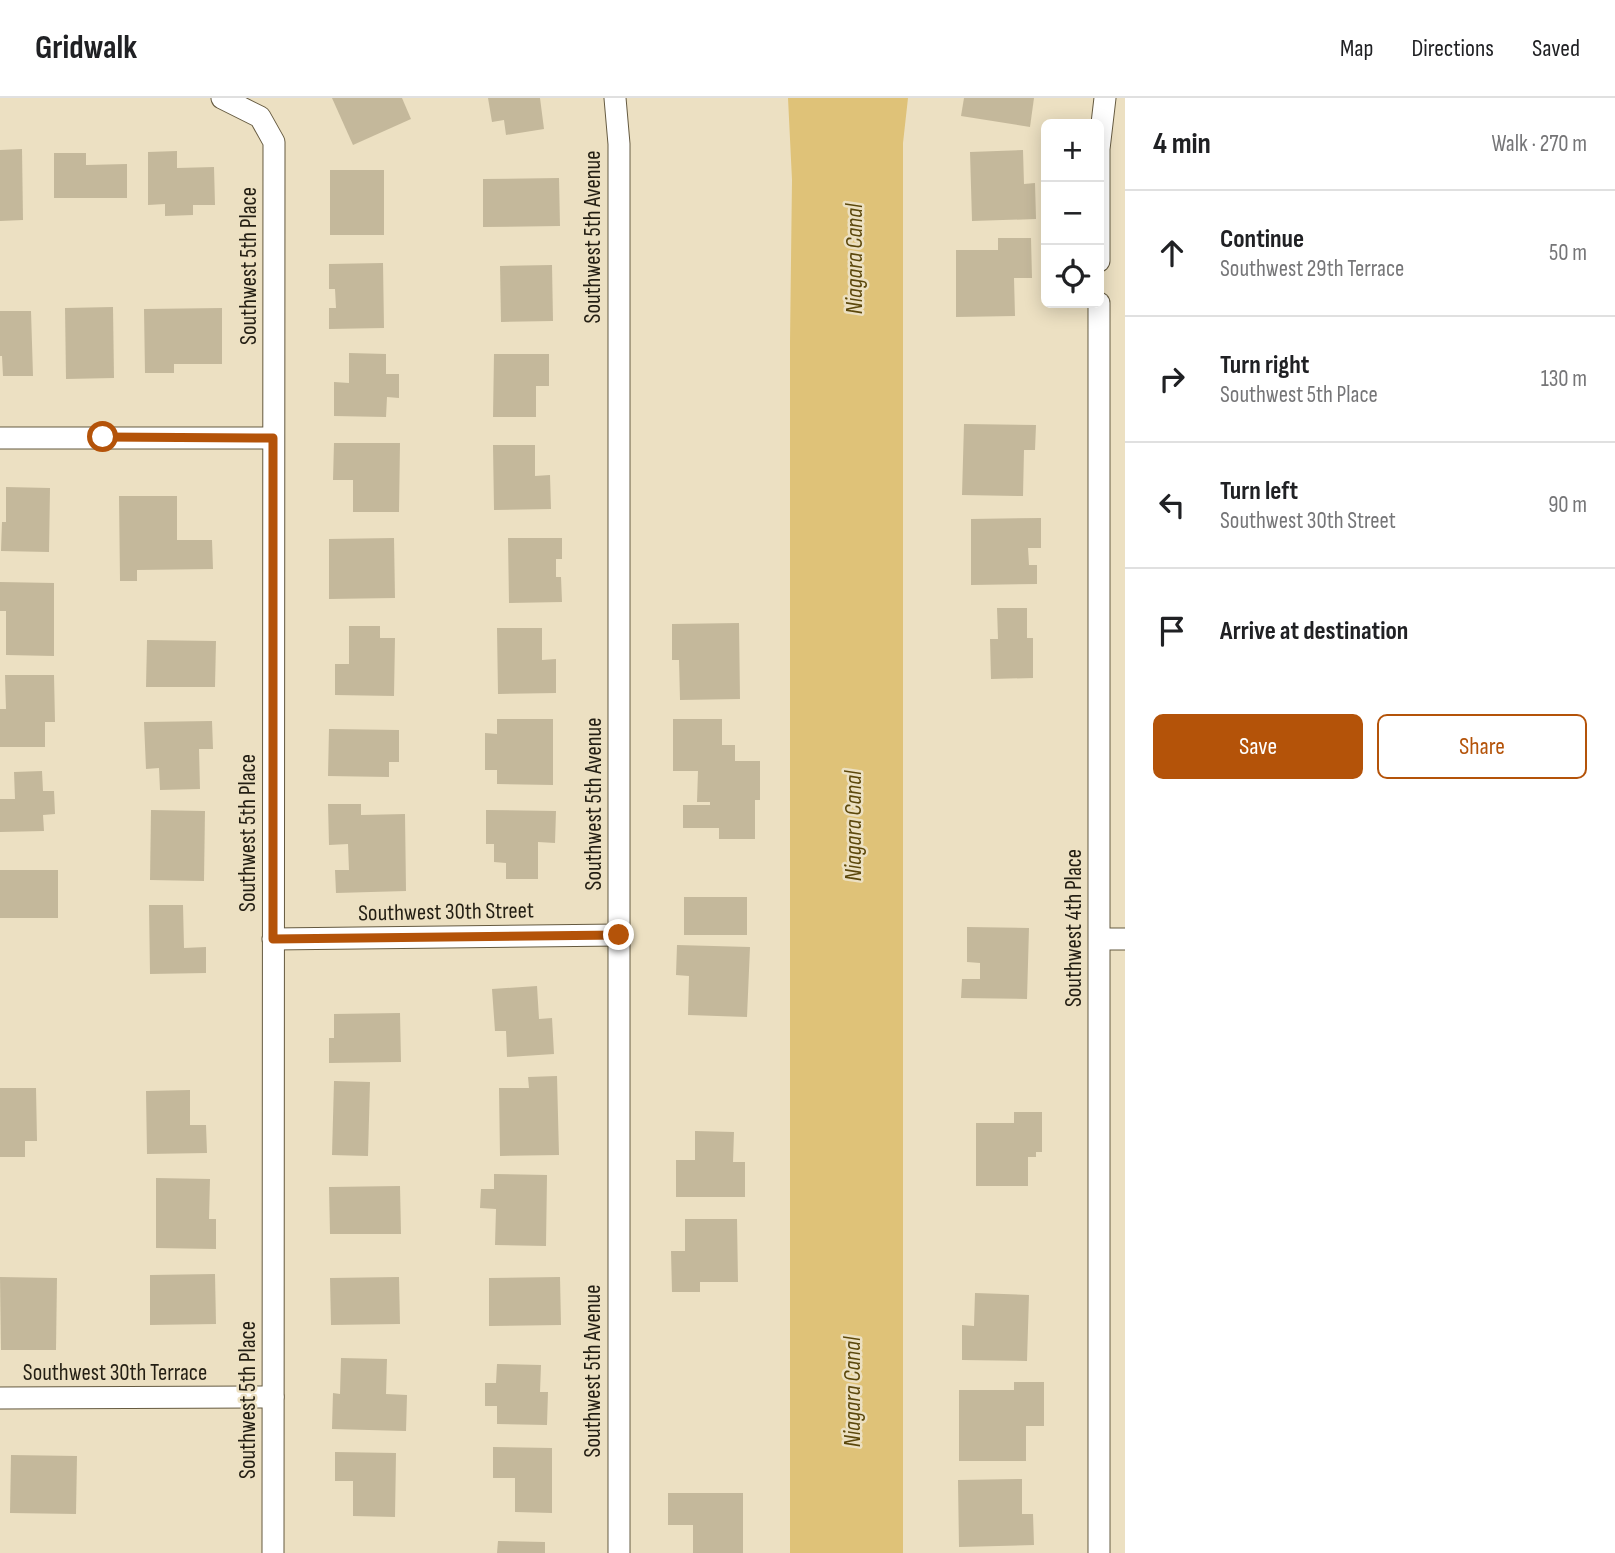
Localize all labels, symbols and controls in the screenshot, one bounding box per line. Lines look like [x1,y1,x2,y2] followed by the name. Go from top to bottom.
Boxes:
[35,28,137,68] text: Gridwalk
[1340,34,1373,63] text: Map
[1411,34,1494,63] text: Directions
[1532,34,1580,63] text: Saved
[1041,119,1104,308] map controls
[1041,119,1104,182] button: +
[1153,126,1211,162] text: 4 min
[1492,130,1587,158] text: Walk · 270 m
[579,151,607,323] street label: Southwest 5th Avenue
[1041,182,1104,245] button: −
[235,187,263,345] street label: Southwest 5th Place
[840,203,869,314] water label: Niagara Canal
[1220,224,1304,255] text: Continue
[1153,234,1191,272] icon: ahead
[1549,239,1587,267] text: 50 m
[1041,245,1104,308] button: locate
[1220,255,1404,283] text: Southwest 29th Terrace
[1220,350,1309,381] text: Turn right
[1153,360,1191,398] icon: right
[1541,365,1587,393] text: 130 m
[1220,381,1378,409] text: Southwest 5th Place
[87,421,118,452] route start
[1220,476,1298,507] text: Turn left
[1153,486,1191,524] icon: left
[1548,491,1587,519] text: 90 m
[1220,507,1396,535] text: Southwest 30th Street
[1153,612,1191,650] icon: arrive
[1220,616,1408,647] text: Arrive at destination
[1153,714,1363,779] button: Save
[1377,714,1587,779] button: Share
[580,718,608,890] street label: Southwest 5th Avenue
[234,754,262,912] street label: Southwest 5th Place
[839,770,868,881] water label: Niagara Canal
[1060,849,1088,1007] street label: Southwest 4th Place
[358,896,534,928] street label: Southwest 30th Street
[603,919,634,950] route end
[579,1285,607,1457] street label: Southwest 5th Avenue
[234,1321,262,1479] street label: Southwest 5th Place
[838,1336,867,1447] water label: Niagara Canal
[23,1359,207,1387] street label: Southwest 30th Terrace

